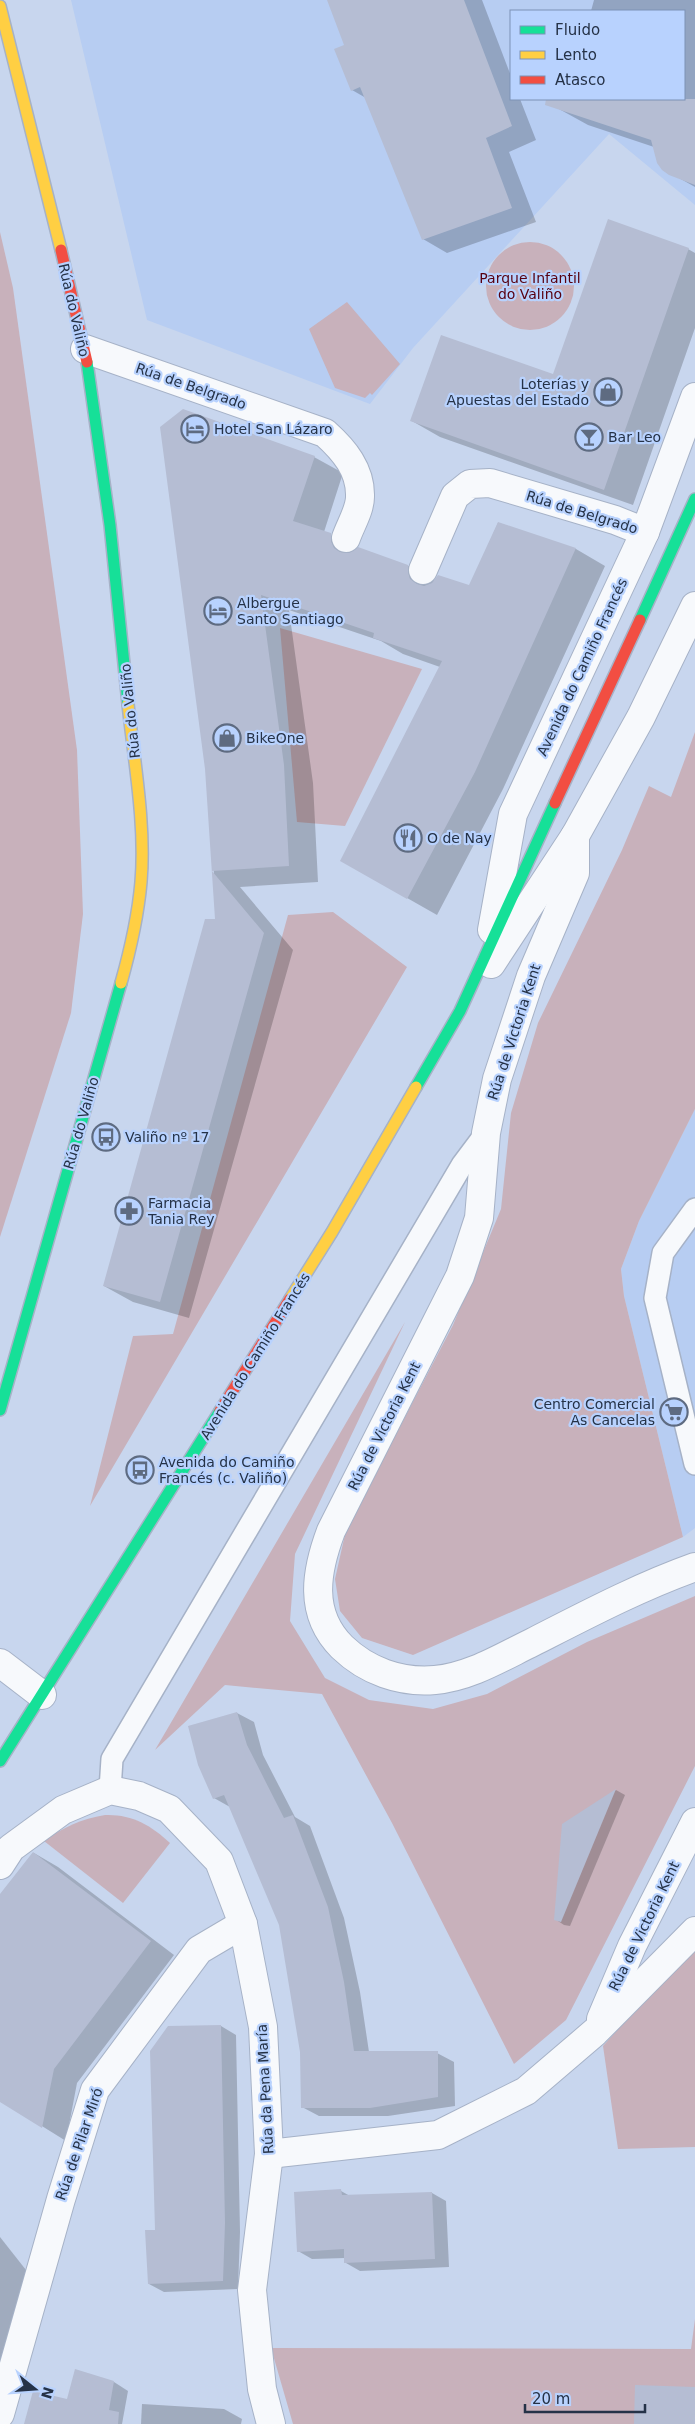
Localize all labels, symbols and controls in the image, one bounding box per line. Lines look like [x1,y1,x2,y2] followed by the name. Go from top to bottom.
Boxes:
[510,10,685,100] legend
[555,21,600,39] text: Fluido
[555,46,597,64] text: Lento
[555,71,605,89] text: Atasco
[55,262,93,358] street label: Rúa do Valiño
[479,270,581,302] park label: Parque Infantil do Valiño
[134,360,248,412] street label: Rúa de Belgrado
[446,376,589,408] place label: Loterías y Apuestas del Estado
[593,377,623,407] shop icon: Loterías y Apuestas del Estado
[180,414,210,444] hotel icon: Hotel San Lázaro
[214,421,333,437] place label: Hotel San Lázaro
[574,422,604,452] bar icon: Bar Leo
[608,429,661,445] place label: Bar Leo
[524,487,640,537] street label: Rúa de Belgrado
[534,576,630,758] street label: Avenida do Camiño Francés
[237,595,344,627] place label: Albergue Santo Santiago
[203,596,233,626] hotel icon: Albergue Santo Santiago
[117,663,143,759] street label: Rúa do Valiño
[212,723,242,753] shop icon: BikeOne
[246,730,304,746] place label: BikeOne
[393,823,423,853] restaurant icon: O de Nay
[427,830,492,846] place label: O de Nay
[484,962,544,1102] street label: Rúa de Victoria Kent
[60,1075,102,1171] street label: Rúa do Valiño
[91,1122,121,1152] bus stop icon: Valiño nº 17
[125,1129,209,1145] place label: Valiño nº 17
[147,1195,215,1227] place label: Farmacia Tania Rey
[114,1196,144,1226] pharmacy icon: Farmacia Tania Rey
[197,1270,313,1442] street label: Avenida do Camiño Francés
[345,1359,424,1493] street label: Rúa de Victoria Kent
[534,1396,655,1428] place label: Centro Comercial As Cancelas
[659,1397,689,1427] supermarket icon: Centro Comercial As Cancelas
[159,1454,295,1486] place label: Avenida do Camiño Francés (c. Valiño)
[125,1455,155,1485] bus stop icon: Avenida do Camiño Francés (c. Valiño)
[606,1858,683,1993] street label: Rúa de Victoria Kent
[254,2024,276,2154] street label: Rúa da Pena María
[52,2086,106,2202] street label: Rúa de Pilar Miró
[10,2364,60,2414] north arrow
[525,2382,645,2414] scale bar
[38,2385,57,2401] text: N
[532,2390,570,2408] text: 20 m

